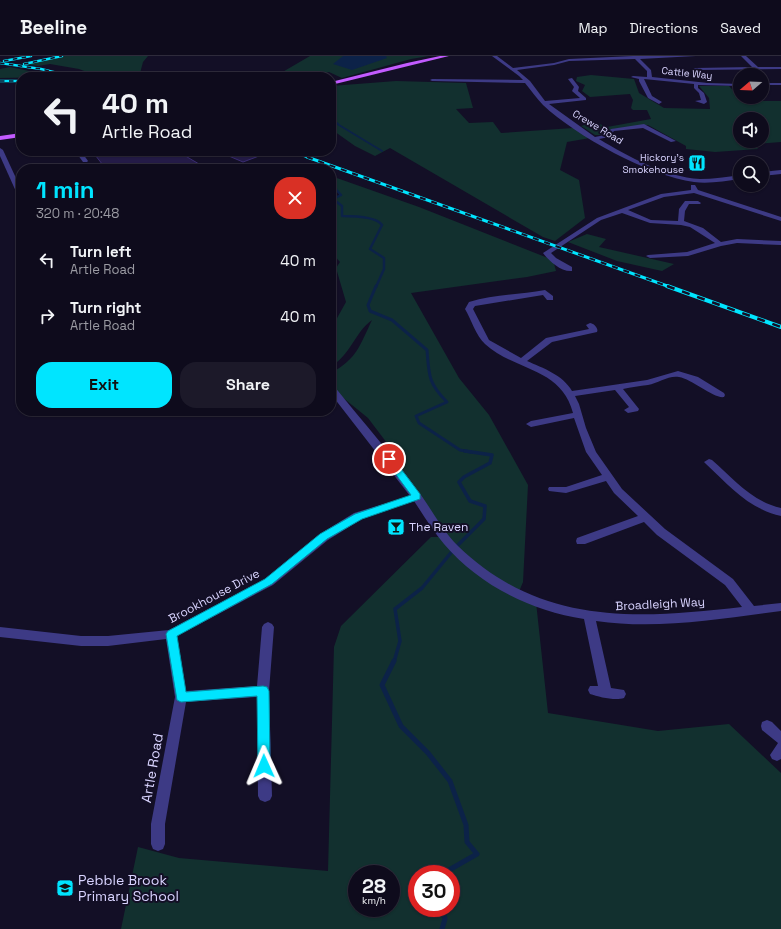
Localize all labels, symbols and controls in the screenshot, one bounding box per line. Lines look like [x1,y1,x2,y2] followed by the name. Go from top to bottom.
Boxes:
[20,15,87,40] text: Beeline
[578,19,608,37] text: Map
[630,19,698,37] text: Directions
[720,19,761,37] text: Saved
[661,64,713,82] street label: Cattle Way
[733,68,769,104] north arrow
[733,68,769,192] map controls
[102,85,169,121] text: 40 m
[36,88,88,140] icon: left
[570,107,626,147] street label: Crewe Road
[733,112,769,148] button: sound
[102,120,192,143] text: Artle Road
[622,151,684,176] place label: Hickory's Smokehouse
[687,153,707,173] restaurant icon: Hickory's Smokehouse
[733,156,769,192] button: search
[36,174,95,205] text: 1 min
[274,177,316,219] button: close
[36,205,119,222] text: 320 m · 20:48
[70,242,132,261] text: Turn left
[36,249,58,271] icon: left
[280,251,316,270] text: 40 m
[70,261,135,278] text: Artle Road
[70,298,141,317] text: Turn right
[36,305,58,327] icon: right
[280,307,316,326] text: 40 m
[70,317,135,334] text: Artle Road
[36,362,172,408] button: Exit
[180,362,316,408] button: Share
[372,442,406,476] pin
[378,448,400,470] icon: arrive
[386,517,406,537] bar icon: The Raven
[409,519,468,535] place label: The Raven
[166,565,262,627] street label: Brookhouse Drive
[615,594,705,614] street label: Broadleigh Way
[137,732,167,804] street label: Artle Road
[243,745,285,787] position arrow
[408,865,460,917] speed limit sign: 30
[78,871,179,905] place label: Pebble Brook Primary School
[362,873,386,899] text: 28
[55,878,75,898] school or university icon: Pebble Brook Primary School
[362,894,386,907] text: km/h

